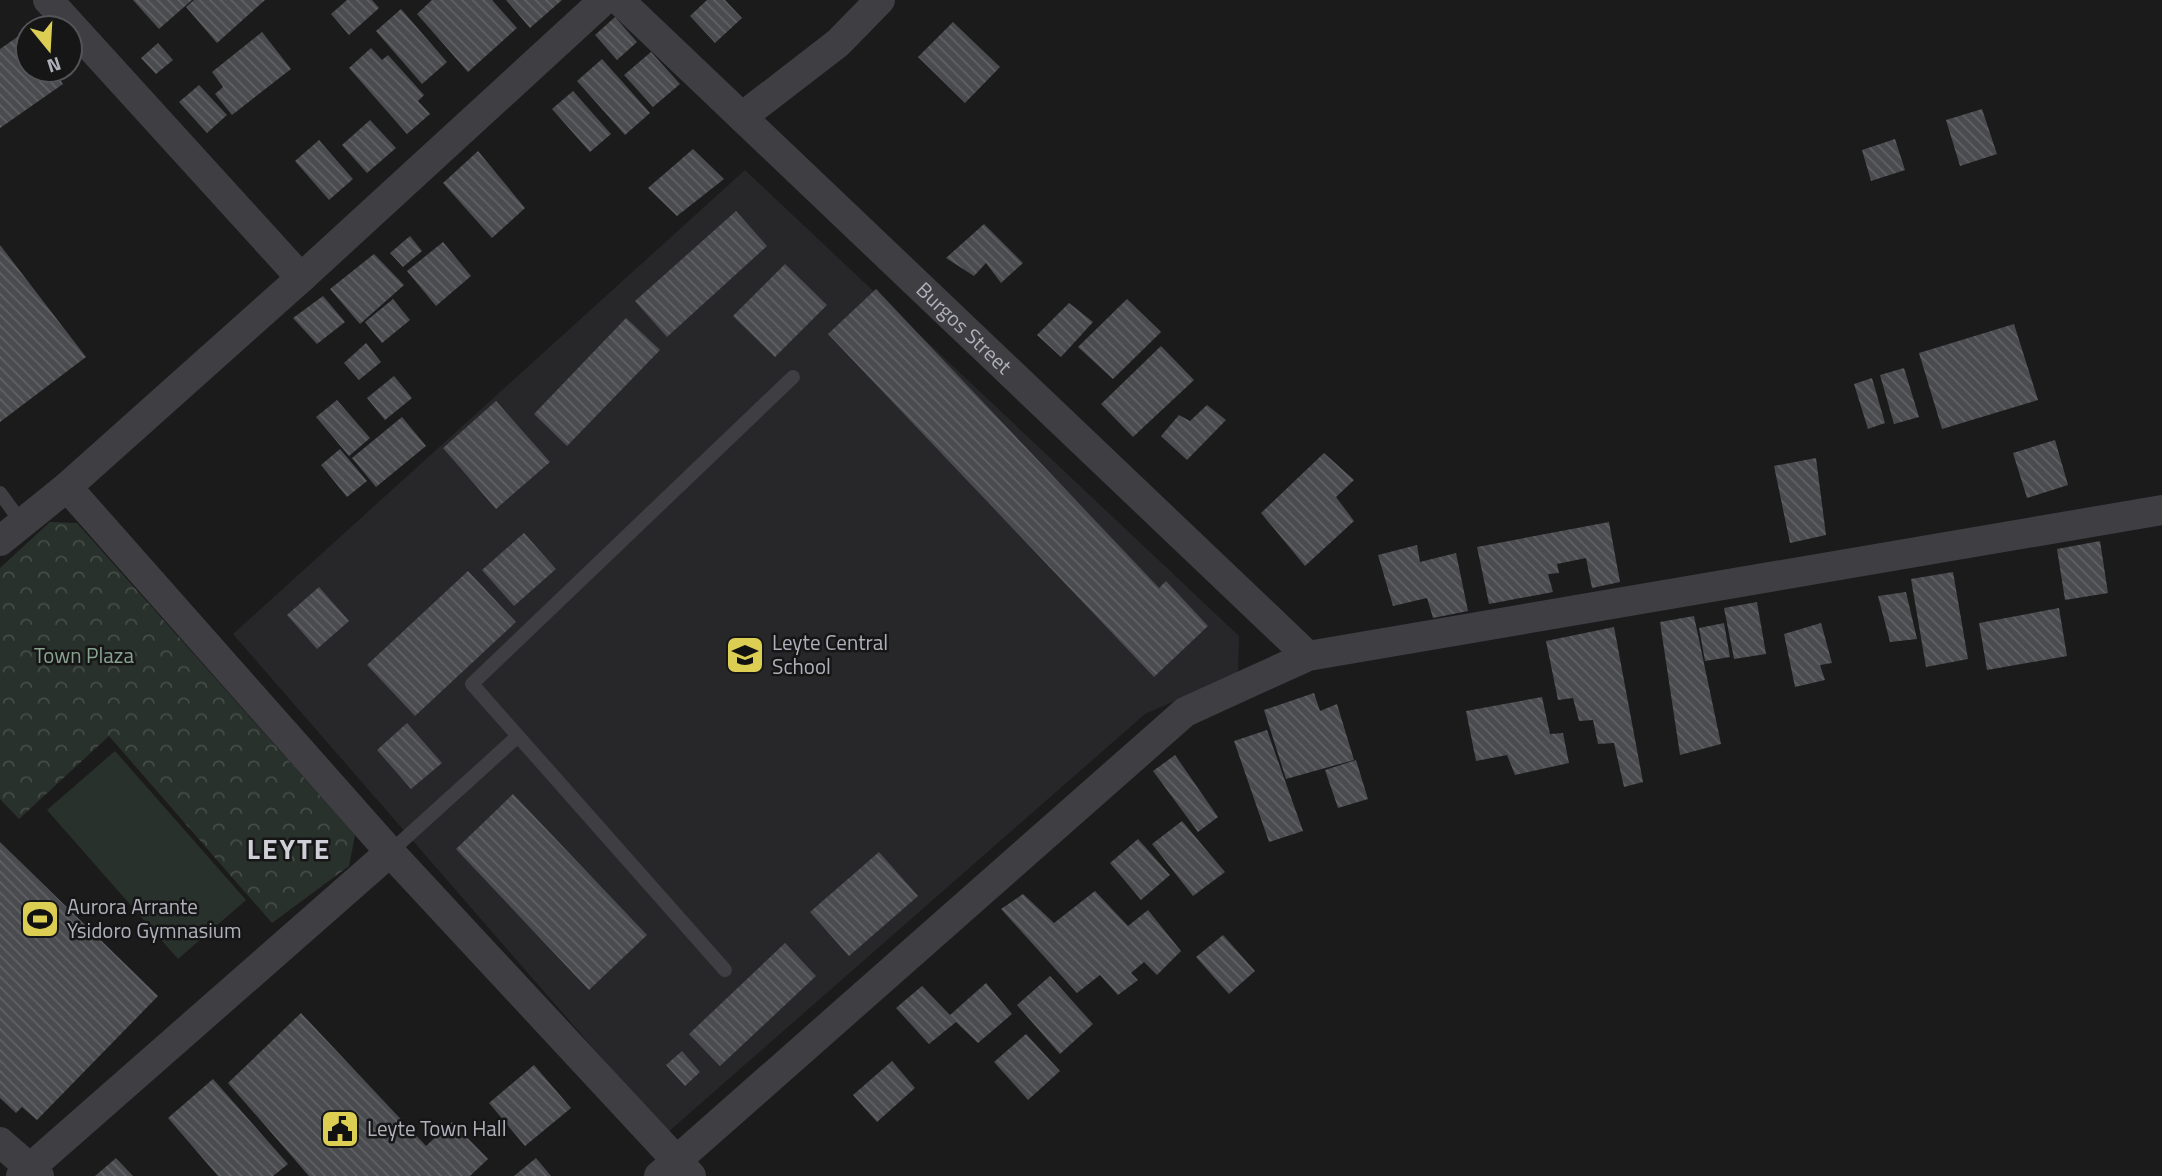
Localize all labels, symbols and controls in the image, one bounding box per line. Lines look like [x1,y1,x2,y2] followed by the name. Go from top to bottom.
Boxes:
[14,14,84,84] north arrow
[44,50,65,81] text: N
[909,274,1020,381] street label: Burgos Street
[772,626,888,682] place label: Leyte Central School
[724,634,766,676] school or university icon: Leyte Central School
[34,639,134,671] park label: Town Plaza
[247,827,331,870] district label: LEYTE
[67,890,242,946] place label: Aurora Arrante Ysidoro Gymnasium
[19,898,61,940] sports icon: Aurora Arrante Ysidoro Gymnasium
[319,1108,361,1150] public building icon: Leyte Town Hall
[367,1112,507,1144] place label: Leyte Town Hall

